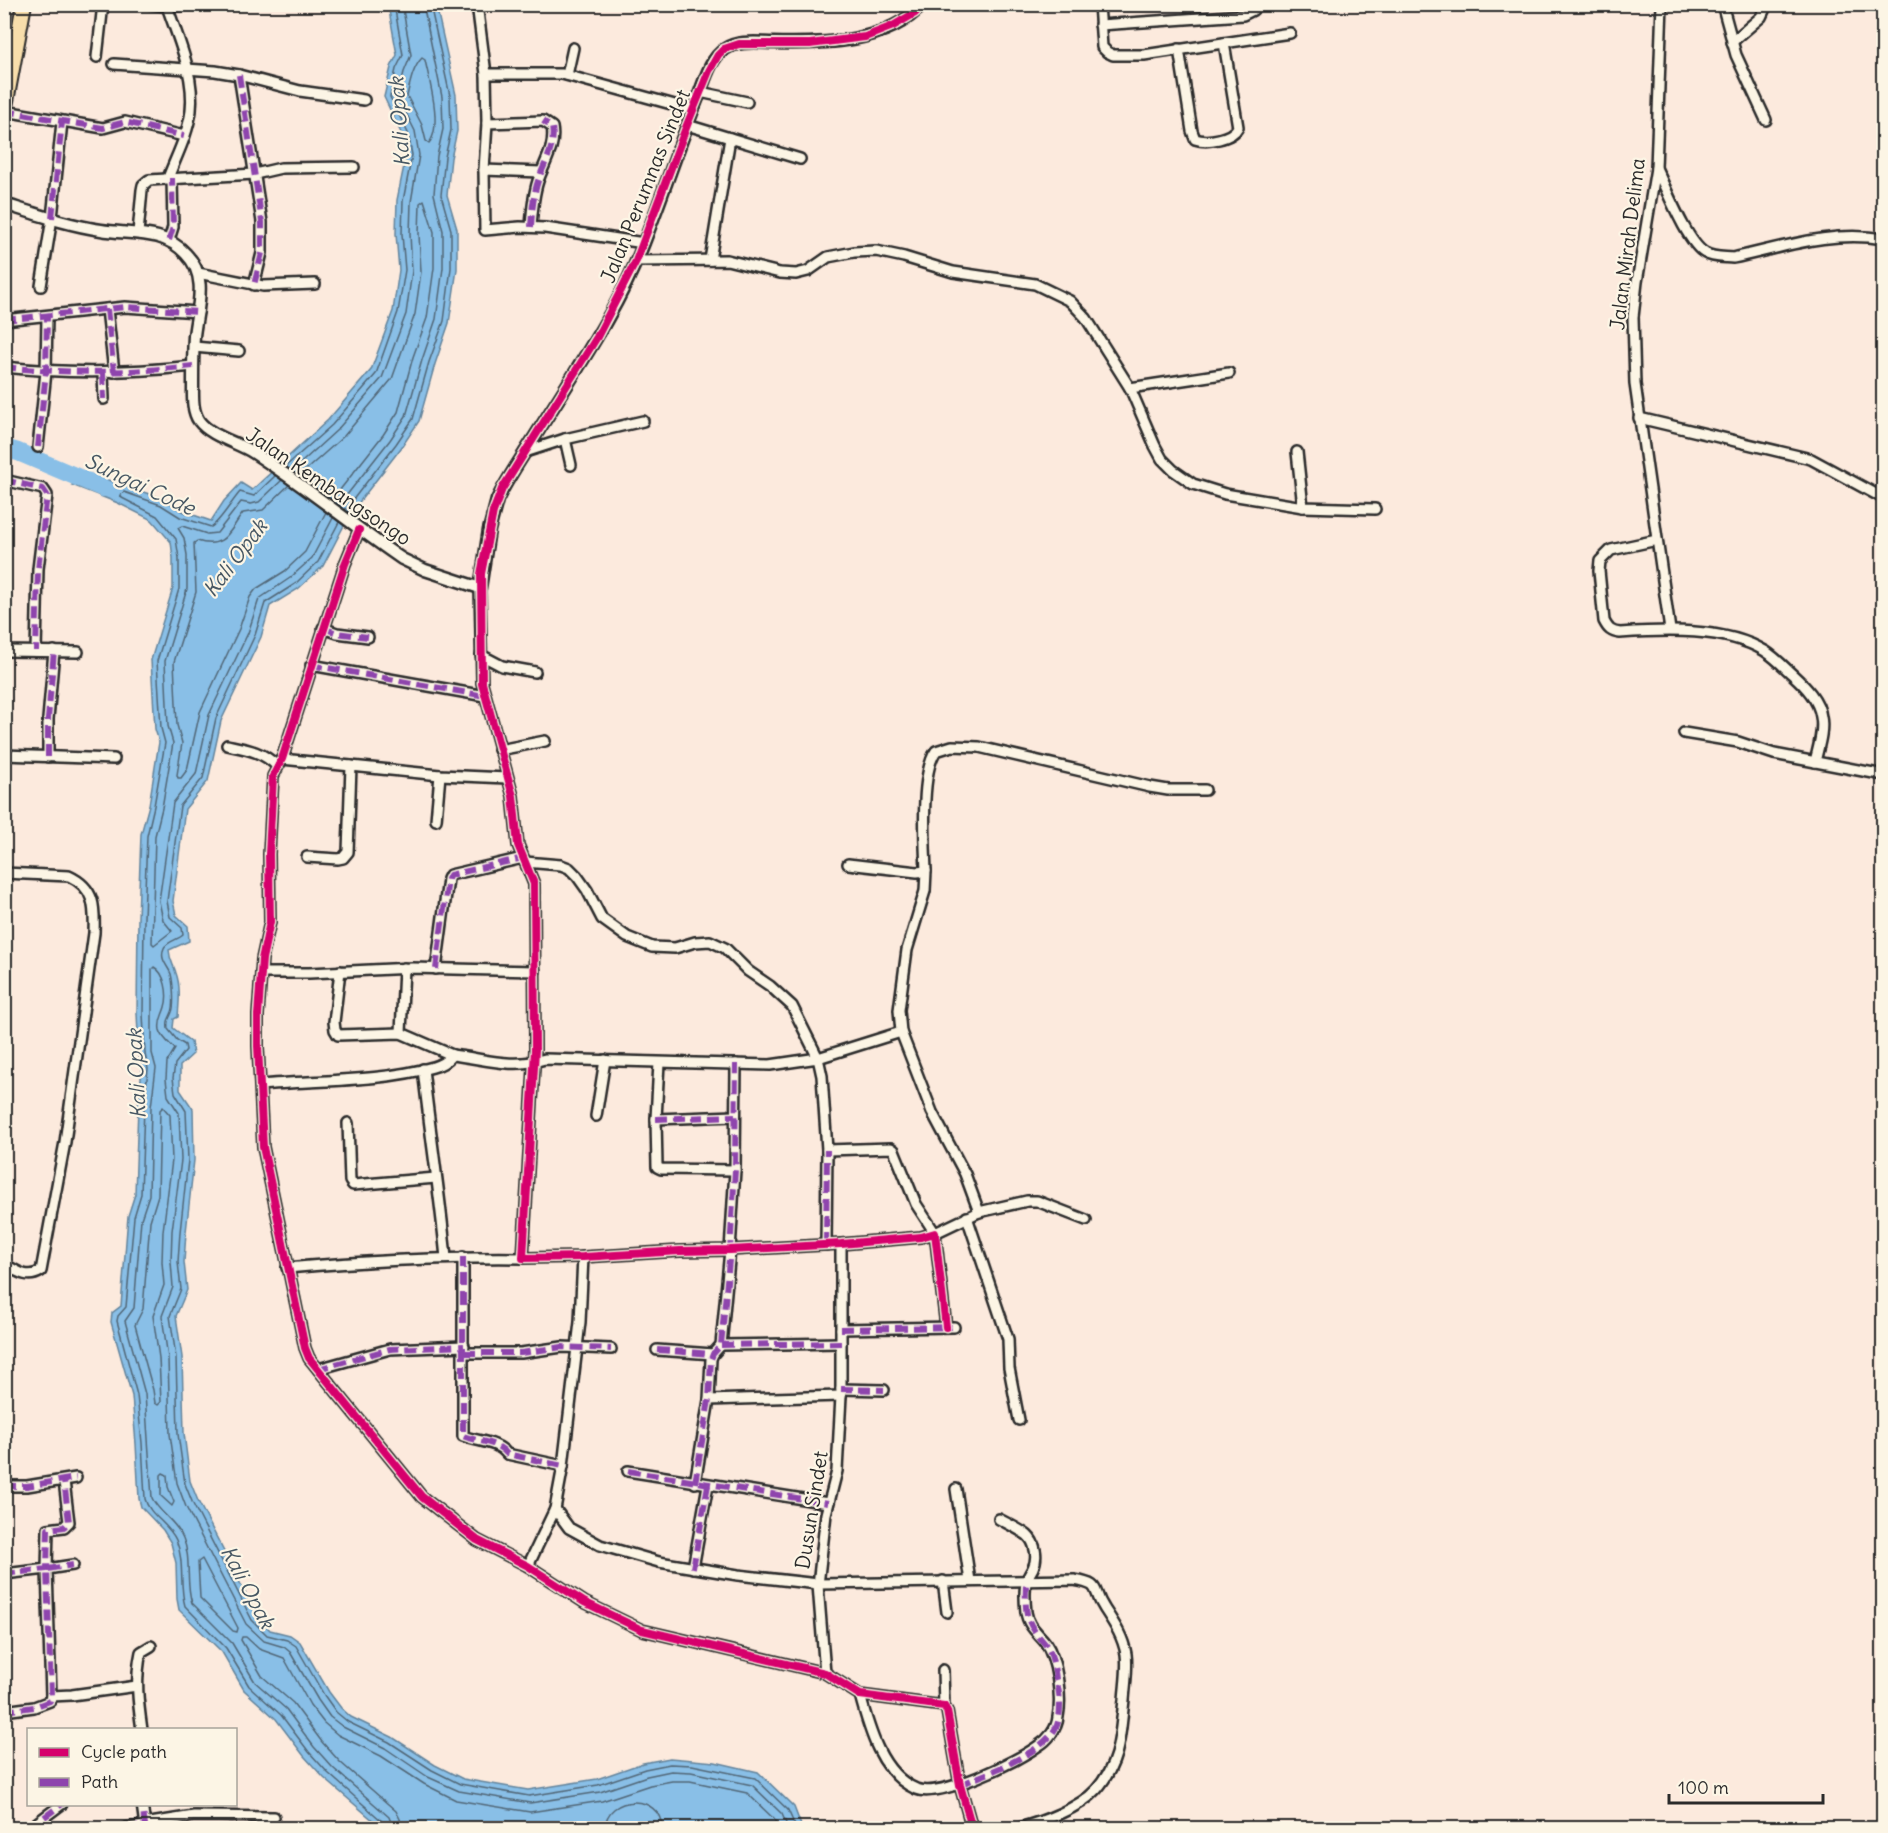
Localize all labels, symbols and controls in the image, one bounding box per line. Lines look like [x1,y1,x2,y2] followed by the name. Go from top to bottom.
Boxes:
[382,75,416,168] water label: Kali Opak
[595,85,695,286] street label: Jalan Perumnas Sindet
[1604,157,1650,331] street label: Jalan Mirah Delima
[242,422,416,550] street label: Jalan Kembangsongo
[81,447,201,522] water label: Sungai Code
[197,513,274,602] water label: Kali Opak
[120,1027,152,1120] water label: Kali Opak
[789,1449,833,1571] street label: Dusun Sindet
[215,1541,282,1634] water label: Kali Opak
[27,1728,237,1806] legend
[81,1740,167,1763] text: Cycle path
[1669,1767,1824,1805] scale bar
[81,1770,118,1793] text: Path
[1678,1776,1729,1799] text: 100 m

